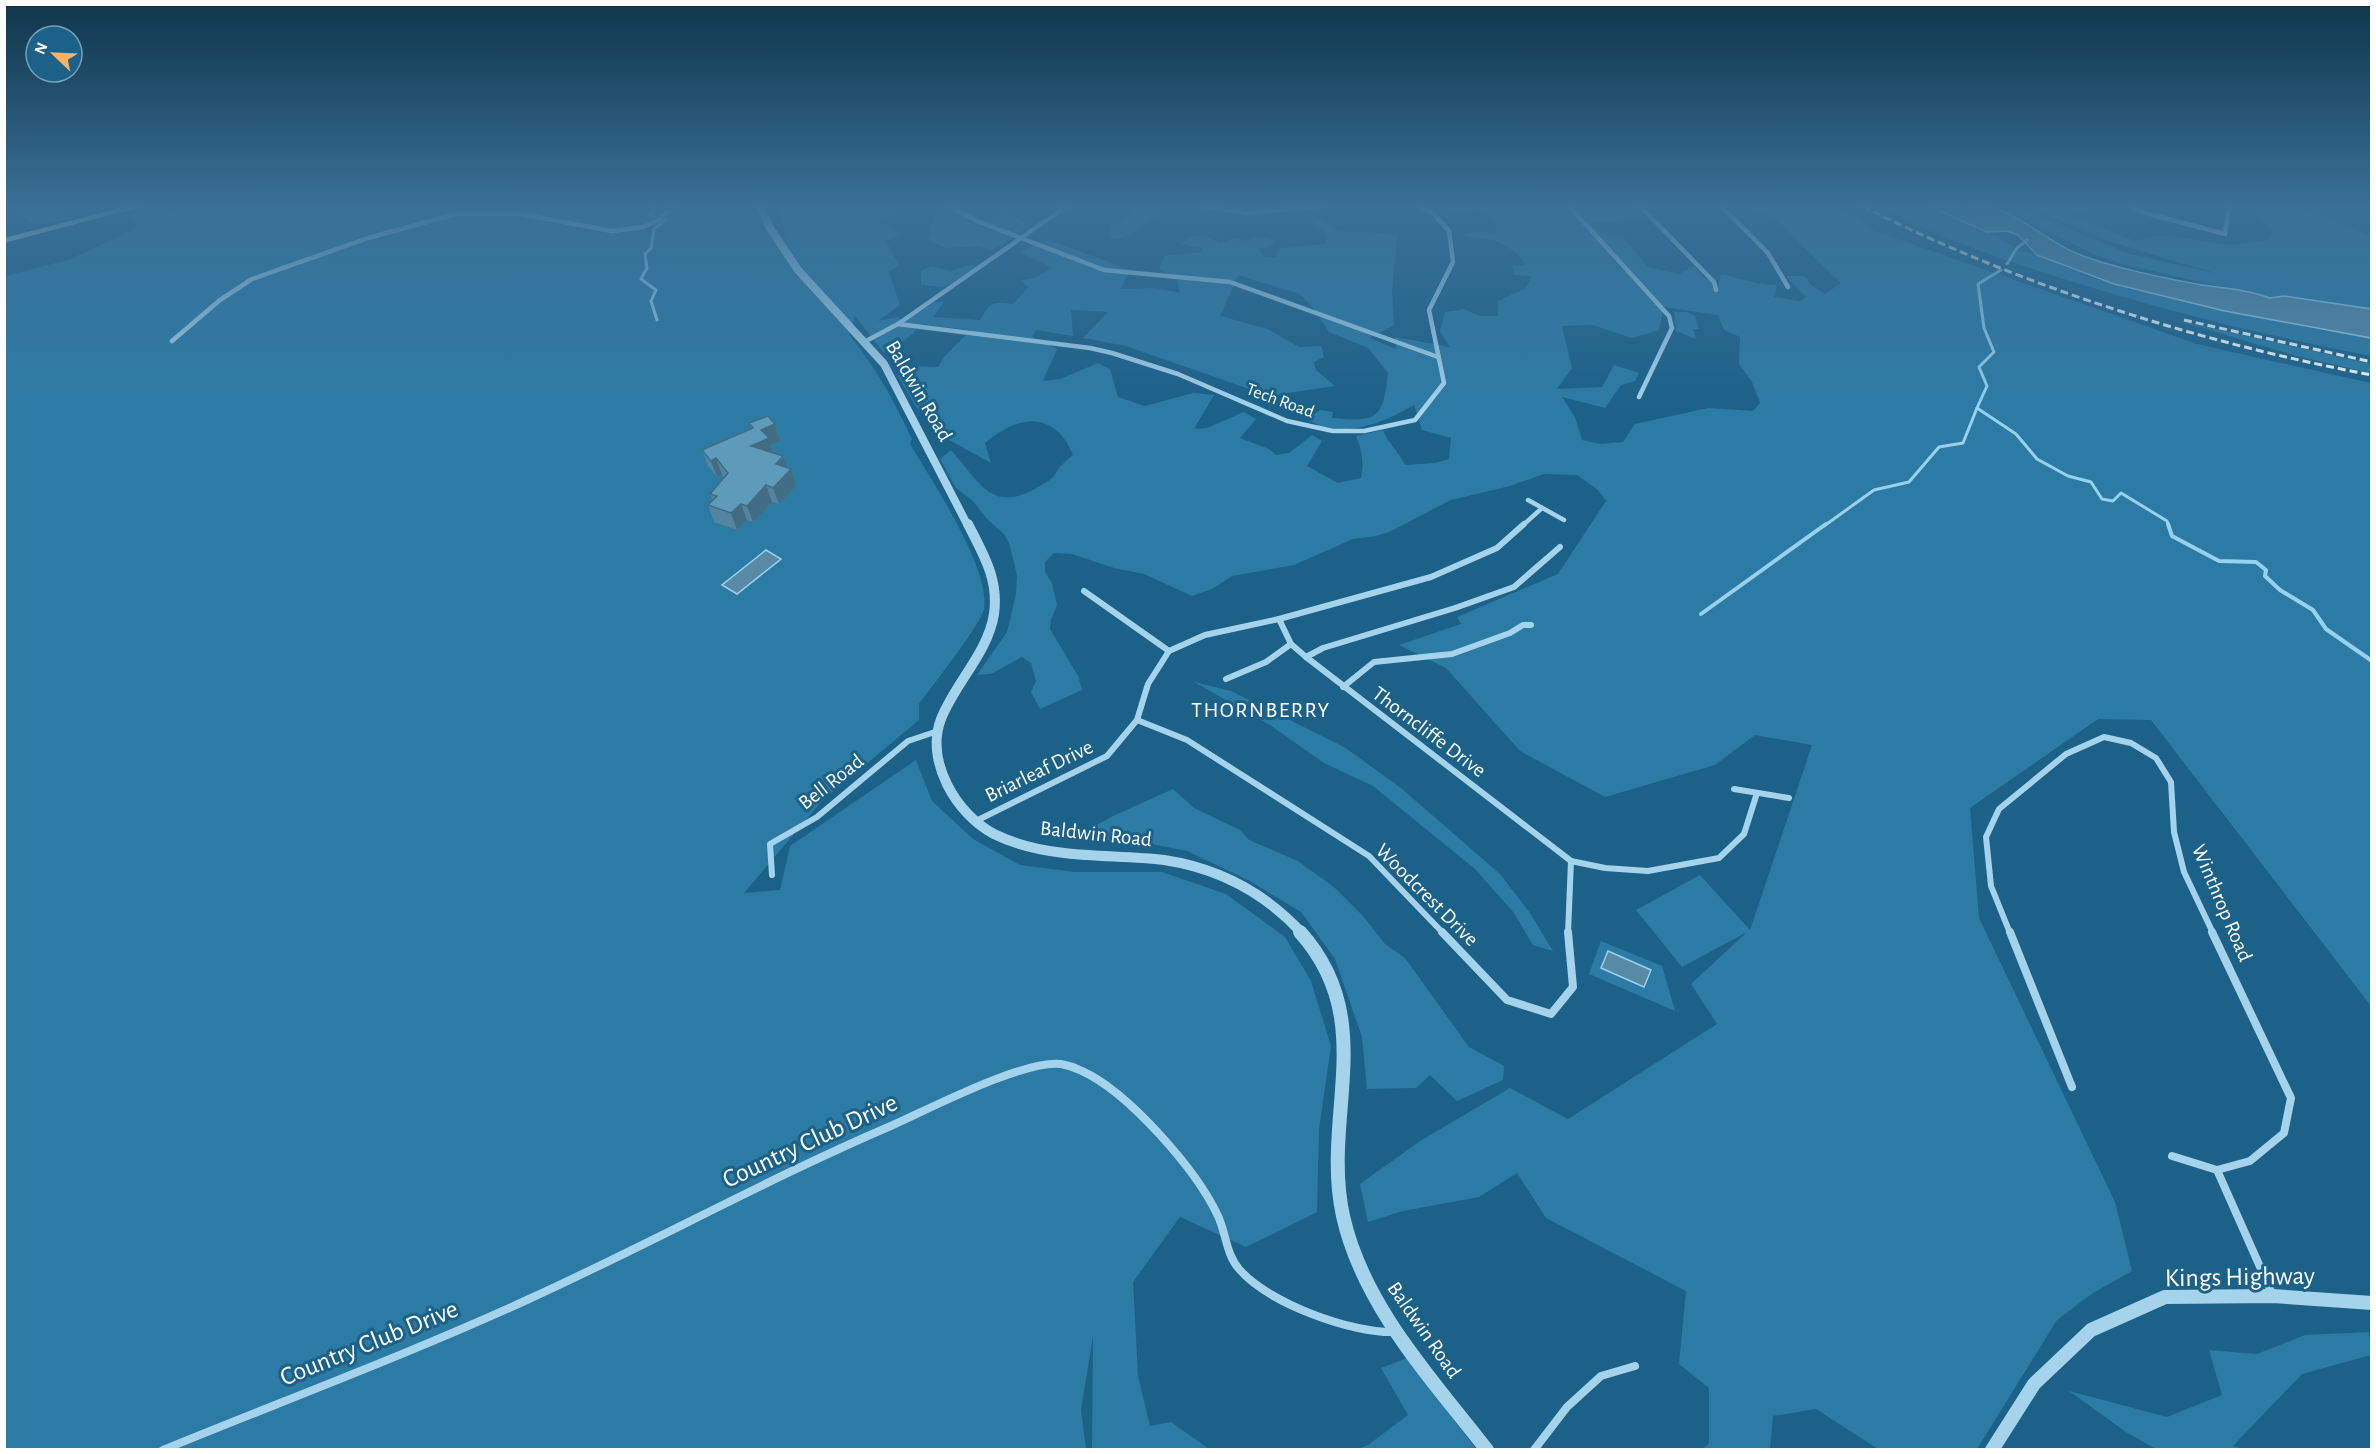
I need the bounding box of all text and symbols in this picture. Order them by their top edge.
north arrow [24,24,84,84]
text: N [32,40,51,57]
street label: Baldwin Road [882,337,956,445]
street label: Tech Road [1244,380,1316,422]
street label: Thorncliffe Drive [1368,683,1490,781]
district label: THORNBERRY [1191,699,1331,721]
street label: Briarleaf Drive [982,736,1096,806]
street label: Bell Road [794,750,868,814]
street label: Baldwin Road [1039,818,1153,850]
street label: Woodcrest Drive [1372,840,1482,950]
street label: Winthrop Road [2188,841,2256,965]
street label: Country Club Drive [719,1089,901,1193]
street label: Kings Highway [2165,1263,2315,1291]
street label: Baldwin Road [1383,1278,1465,1382]
street label: Country Club Drive [276,1295,462,1391]

